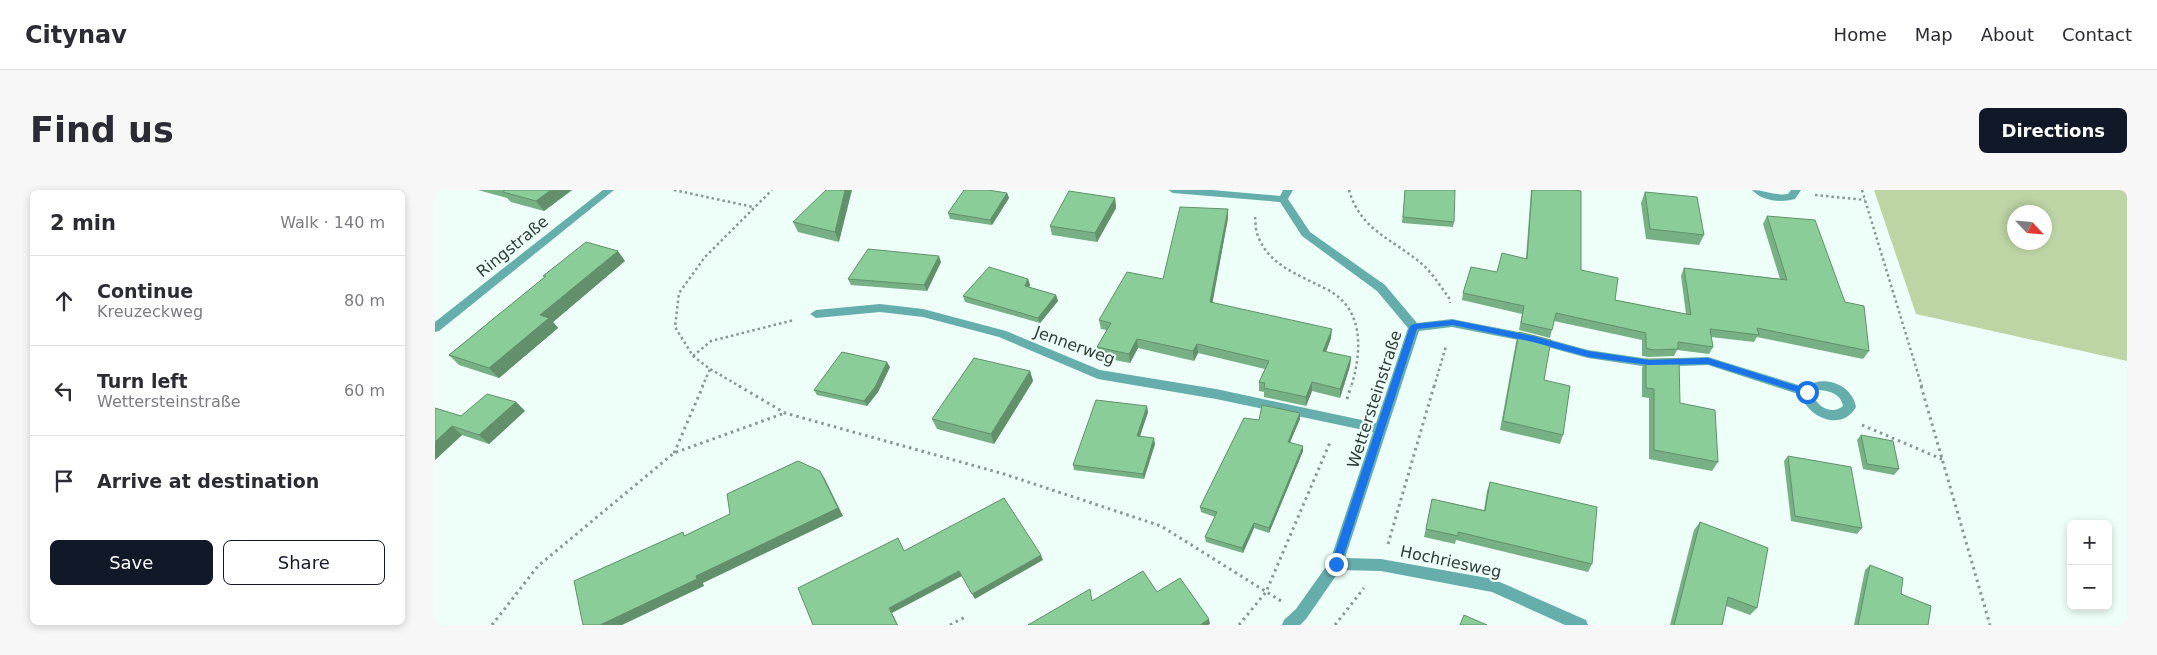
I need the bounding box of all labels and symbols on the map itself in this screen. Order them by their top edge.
north arrow [2007,205,2052,250]
street label: Ringstraße [473,212,552,281]
street label: Jennerweg [1031,322,1118,369]
street label: Wettersteinstraße [1343,328,1406,470]
route start [1796,381,1819,404]
street label: Hochriesweg [1399,541,1503,581]
route end [1325,553,1348,576]

